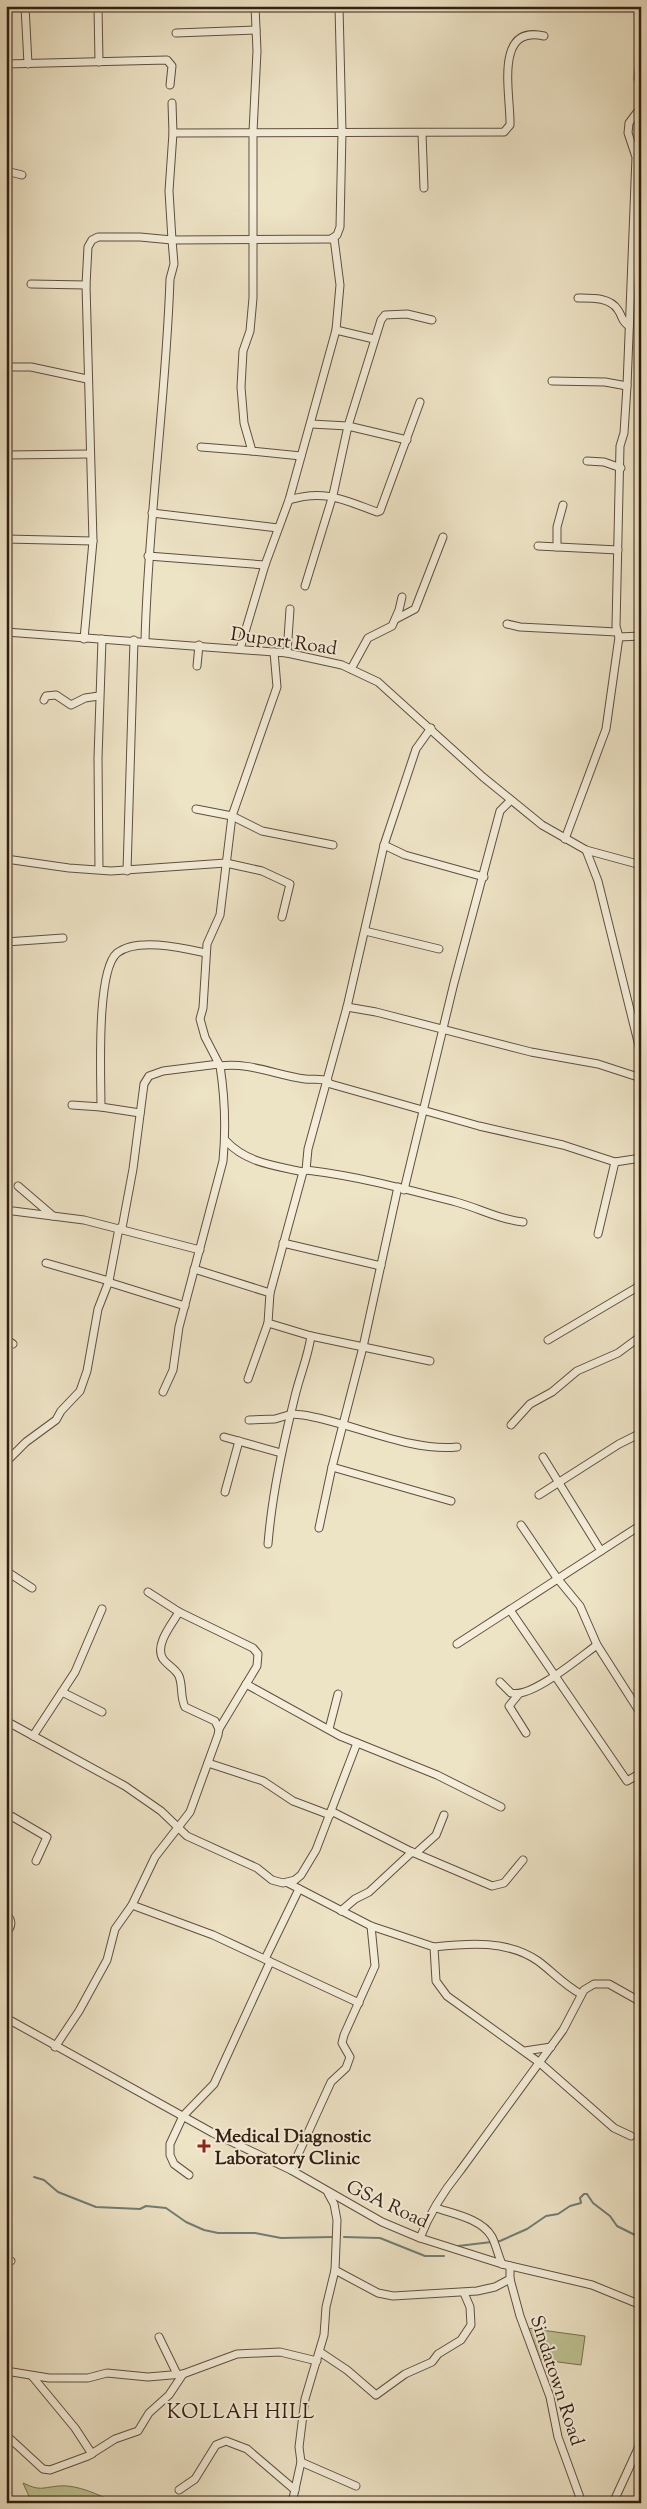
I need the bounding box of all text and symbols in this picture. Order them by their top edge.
street label: Duport Road [229,622,339,663]
place label: Medical Diagnostic Laboratory Clinic [215,2124,372,2173]
marker: Medical Diagnostic Laboratory Clinic [197,2139,211,2153]
street label: GSA Road [341,2174,433,2236]
street label: Sindatown Road [522,2312,589,2450]
district label: KOLLAH HILL [167,2399,315,2428]

